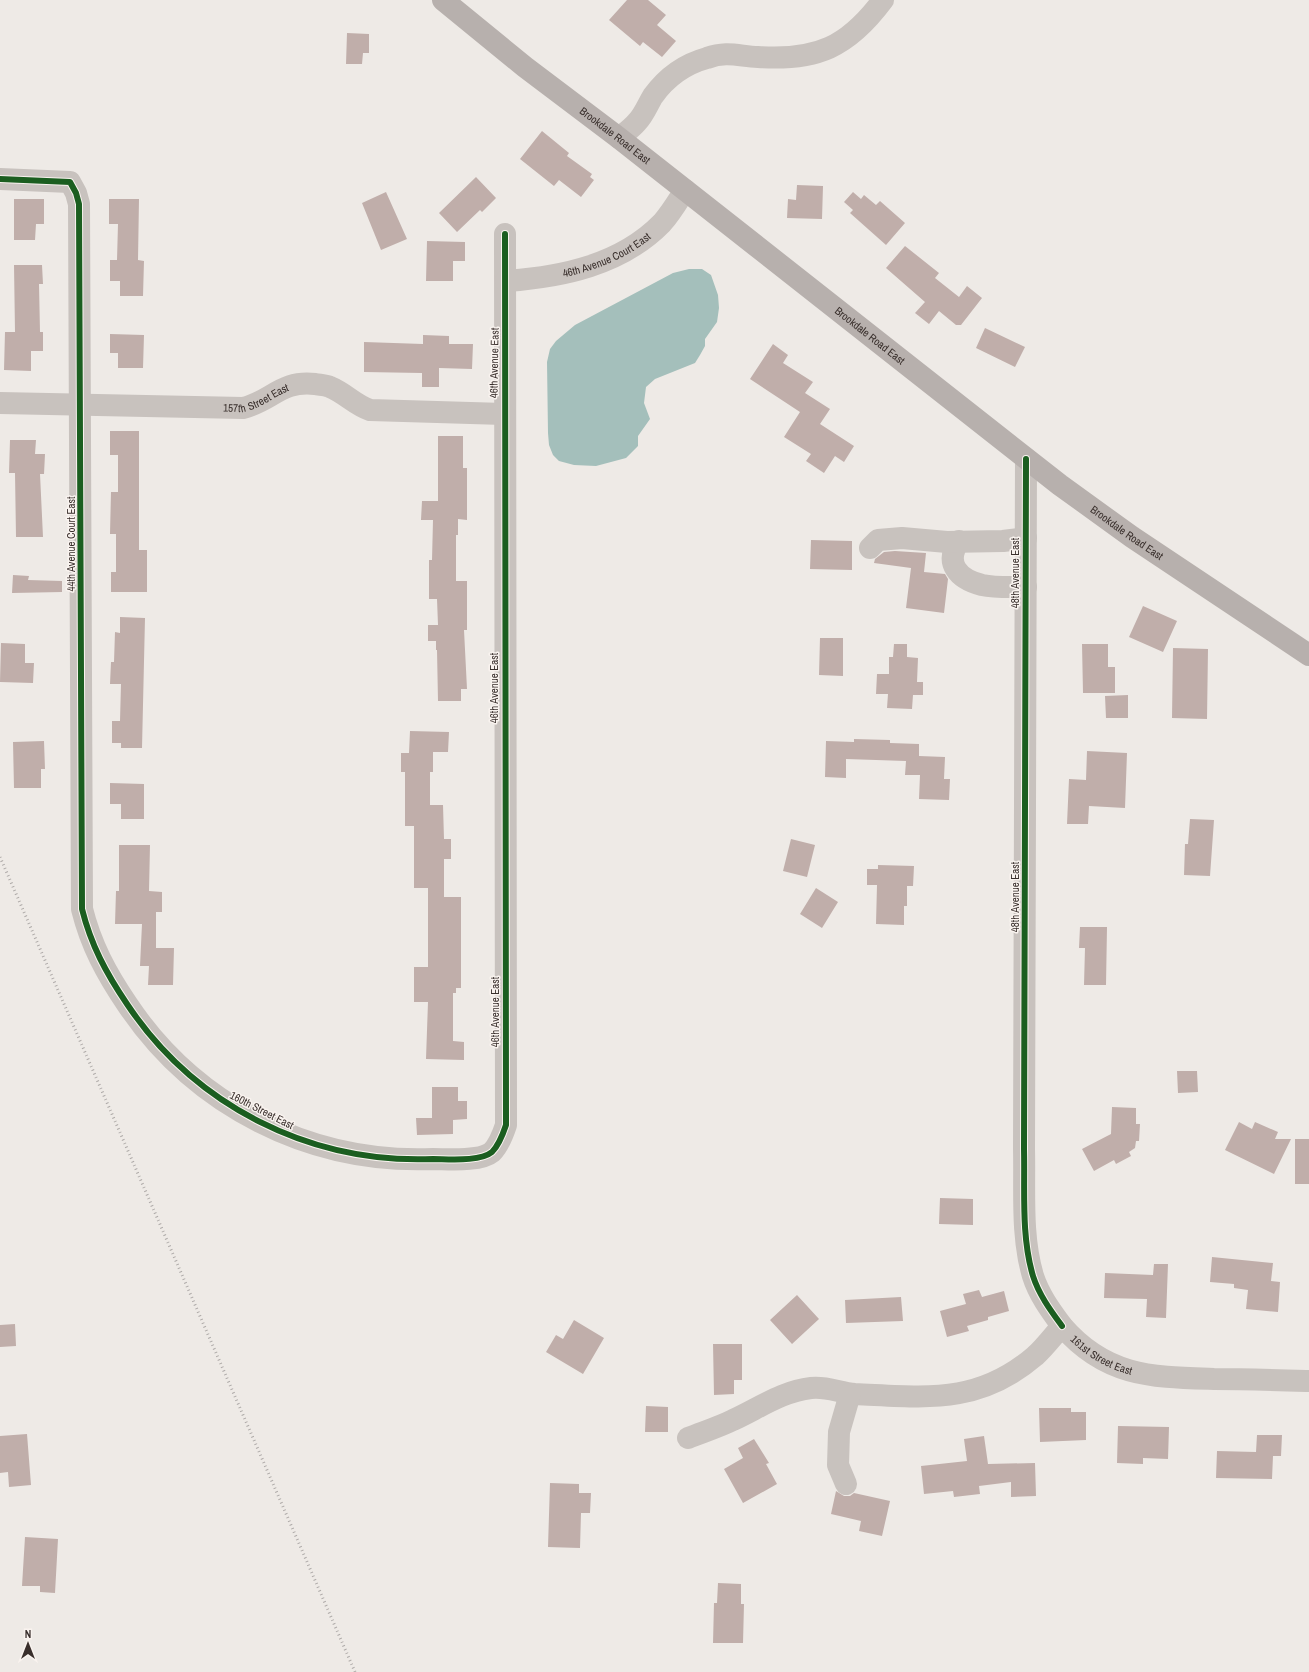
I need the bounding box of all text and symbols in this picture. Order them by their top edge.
street label: Brookdale Road East [577,104,654,167]
street label: 46th Avenue Court East [561,229,654,280]
street label: Brookdale Road East [832,304,908,368]
street label: 46th Avenue East [486,327,502,398]
street label: 157th Street East [223,380,291,415]
street label: 44th Avenue Court East [64,496,78,592]
street label: Brookdale Road East [1088,502,1166,563]
street label: 48th Avenue East [1008,537,1022,608]
street label: 46th Avenue East [487,652,501,723]
street label: 48th Avenue East [1008,861,1022,932]
street label: 46th Avenue East [488,976,502,1047]
street label: 160th Street East [228,1088,297,1132]
street label: 161st Street East [1068,1332,1134,1378]
north arrow [8,1624,48,1664]
text: N [25,1627,31,1641]

